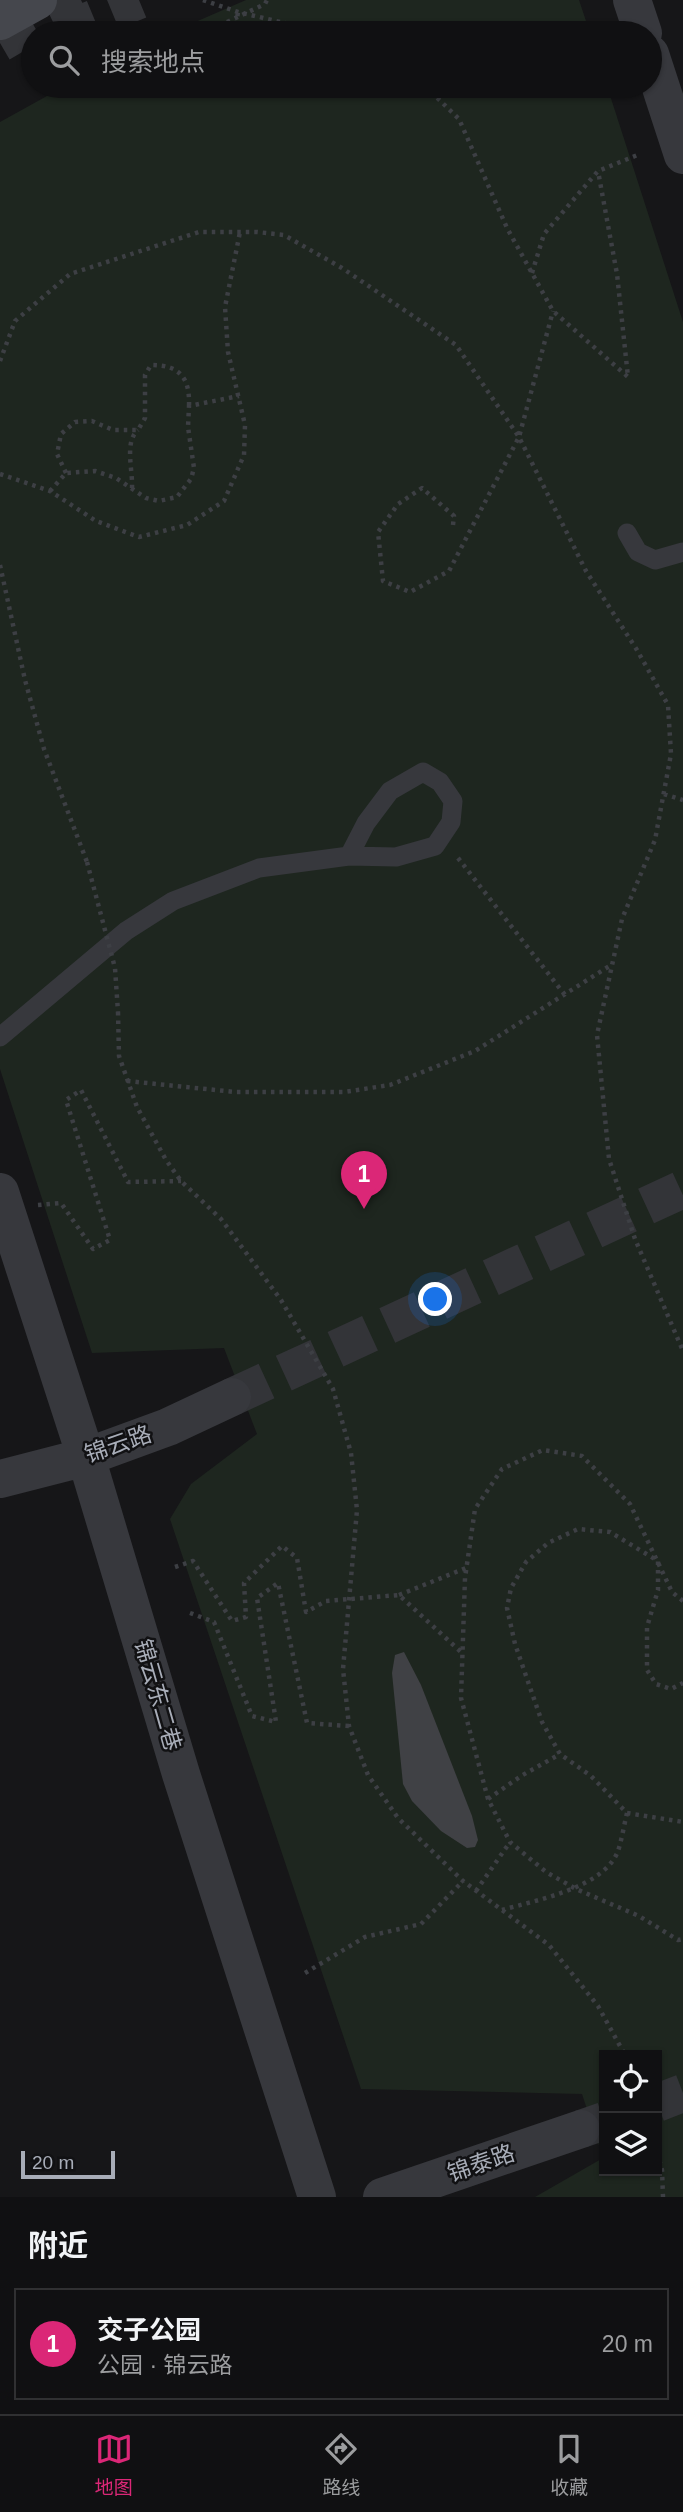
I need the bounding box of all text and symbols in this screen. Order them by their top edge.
search box [21,21,662,98]
icon: search [45,41,83,79]
text: 搜索地点 [101,47,205,77]
pin: 1 [341,1151,387,1209]
your location [418,1282,452,1316]
street label: 锦云路 [81,1420,155,1468]
street label: 锦云东二巷 [130,1636,186,1754]
map controls [599,2050,662,2176]
button: locate [599,2050,662,2113]
button: layers [599,2113,662,2176]
street label: 锦泰路 [444,2139,518,2187]
scale bar [21,2148,116,2180]
text: 20 m [32,2152,74,2173]
text: 附近 [28,2229,88,2262]
text: 交子公园 [97,2315,201,2345]
text: 1 [47,2331,59,2357]
text: 20 m [602,2331,653,2357]
text: 公园 · 锦云路 [97,2352,232,2378]
tab: 地图 [95,2430,133,2499]
tab: 路线 [322,2430,360,2499]
tab: 收藏 [550,2430,588,2499]

